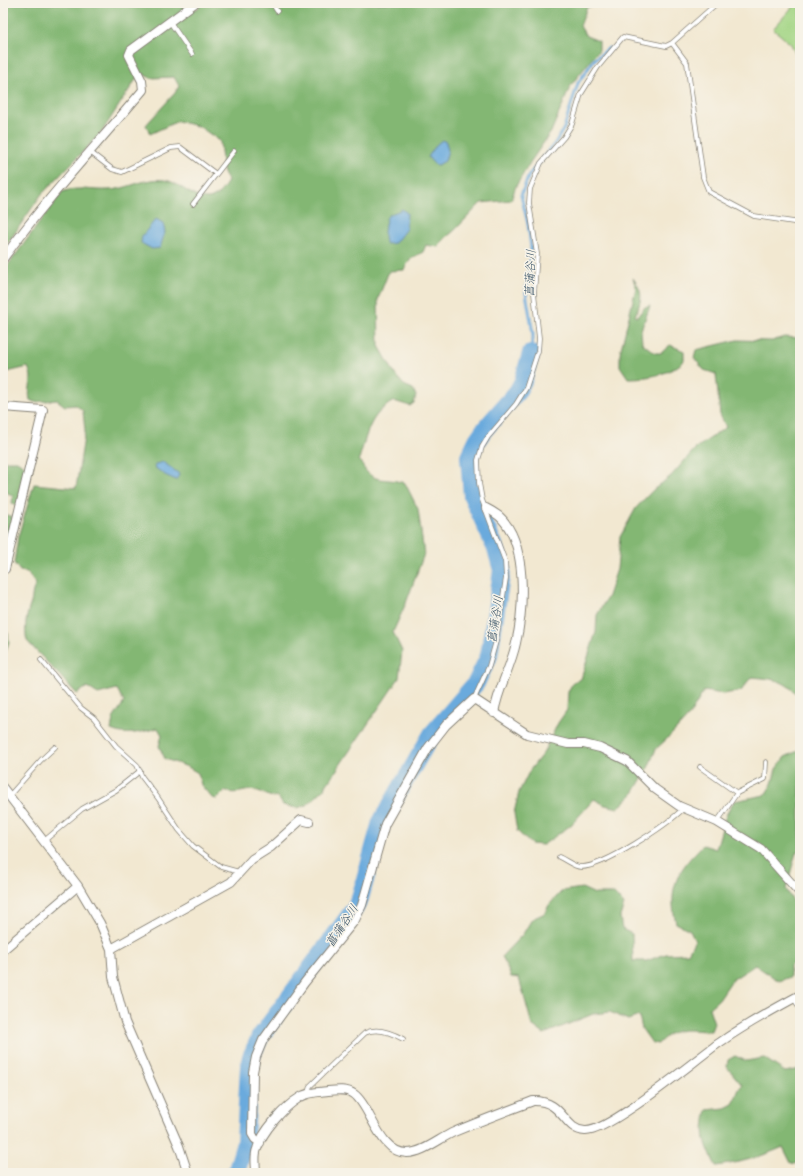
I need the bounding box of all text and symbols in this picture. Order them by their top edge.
water label: 菖蒲谷川 [519,249,539,297]
water label: 菖蒲谷川 [481,594,507,644]
water label: 菖蒲谷川 [320,900,362,950]

